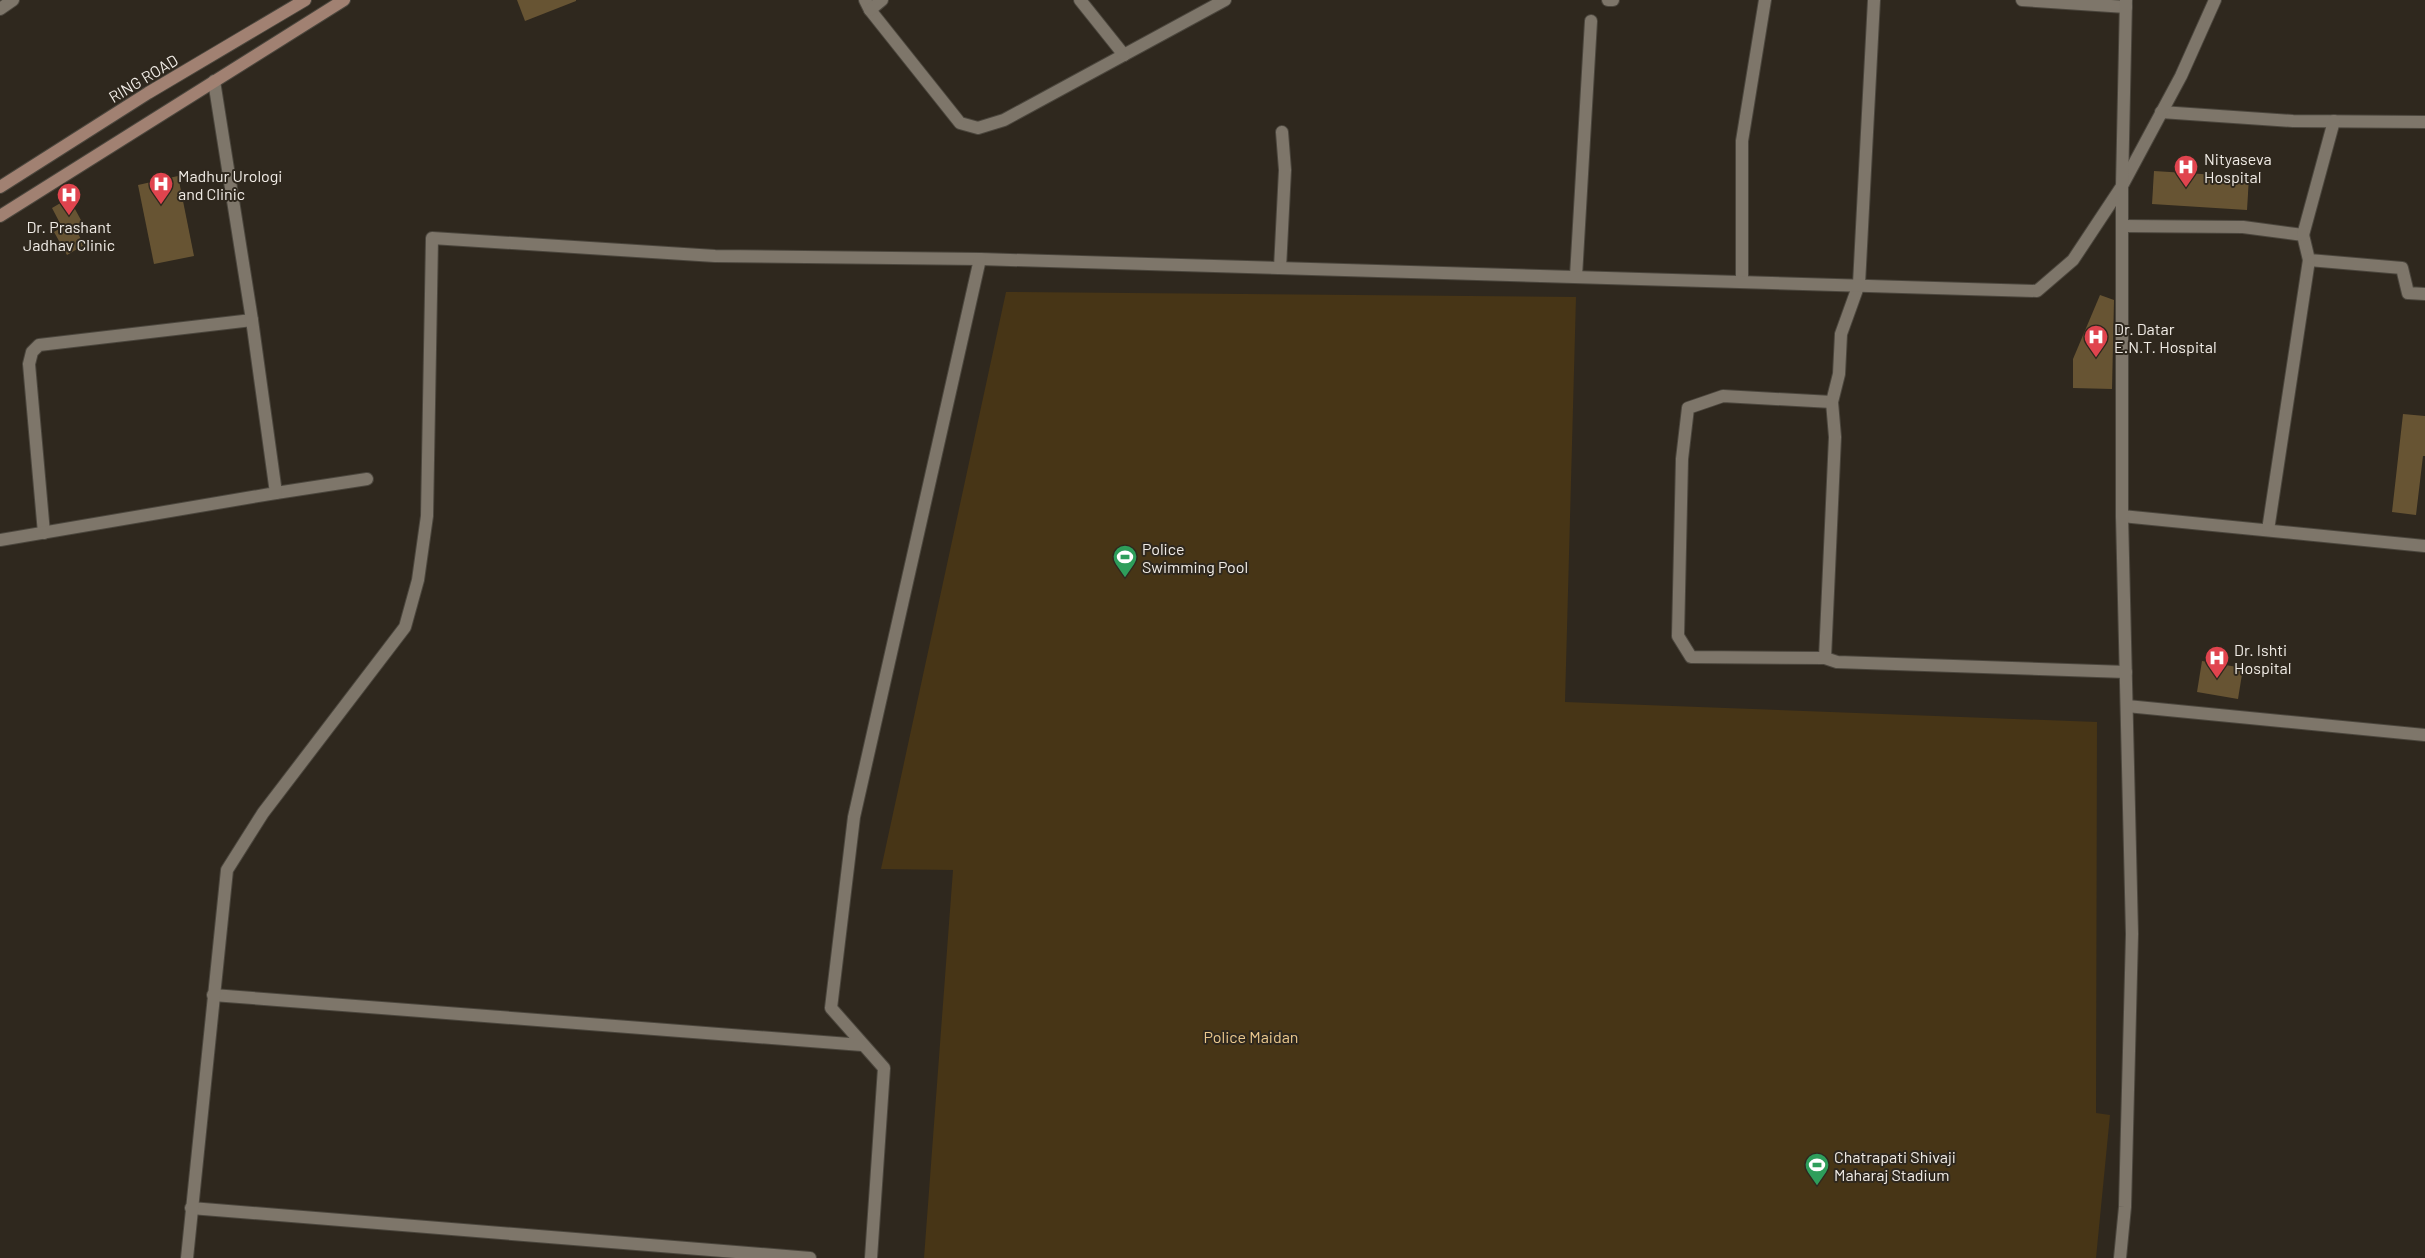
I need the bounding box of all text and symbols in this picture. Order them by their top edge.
street label: RING ROAD [105,50,181,106]
place label: Nityaseva Hospital [2204,149,2272,186]
hospital icon: Nityaseva Hospital [2173,154,2199,188]
place label: Madhur Urologi and Clinic [178,166,282,203]
hospital icon: Madhur Urologi and Clinic [148,171,174,205]
hospital icon: Dr. Prashant Jadhav Clinic [56,182,82,216]
place label: Dr. Prashant Jadhav Clinic [23,217,115,254]
place label: Dr. Datar E.N.T. Hospital [2114,319,2217,356]
hospital icon: Dr. Datar E.N.T. Hospital [2083,324,2109,358]
place label: Police Swimming Pool [1142,539,1248,576]
sports icon: Police Swimming Pool [1112,544,1138,578]
place label: Dr. Ishti Hospital [2234,640,2291,677]
hospital icon: Dr. Ishti Hospital [2204,645,2230,679]
park label: Police Maidan [1204,1027,1298,1046]
place label: Chatrapati Shivaji Maharaj Stadium [1834,1147,1956,1184]
sports icon: Chatrapati Shivaji Maharaj Stadium [1804,1152,1830,1186]

